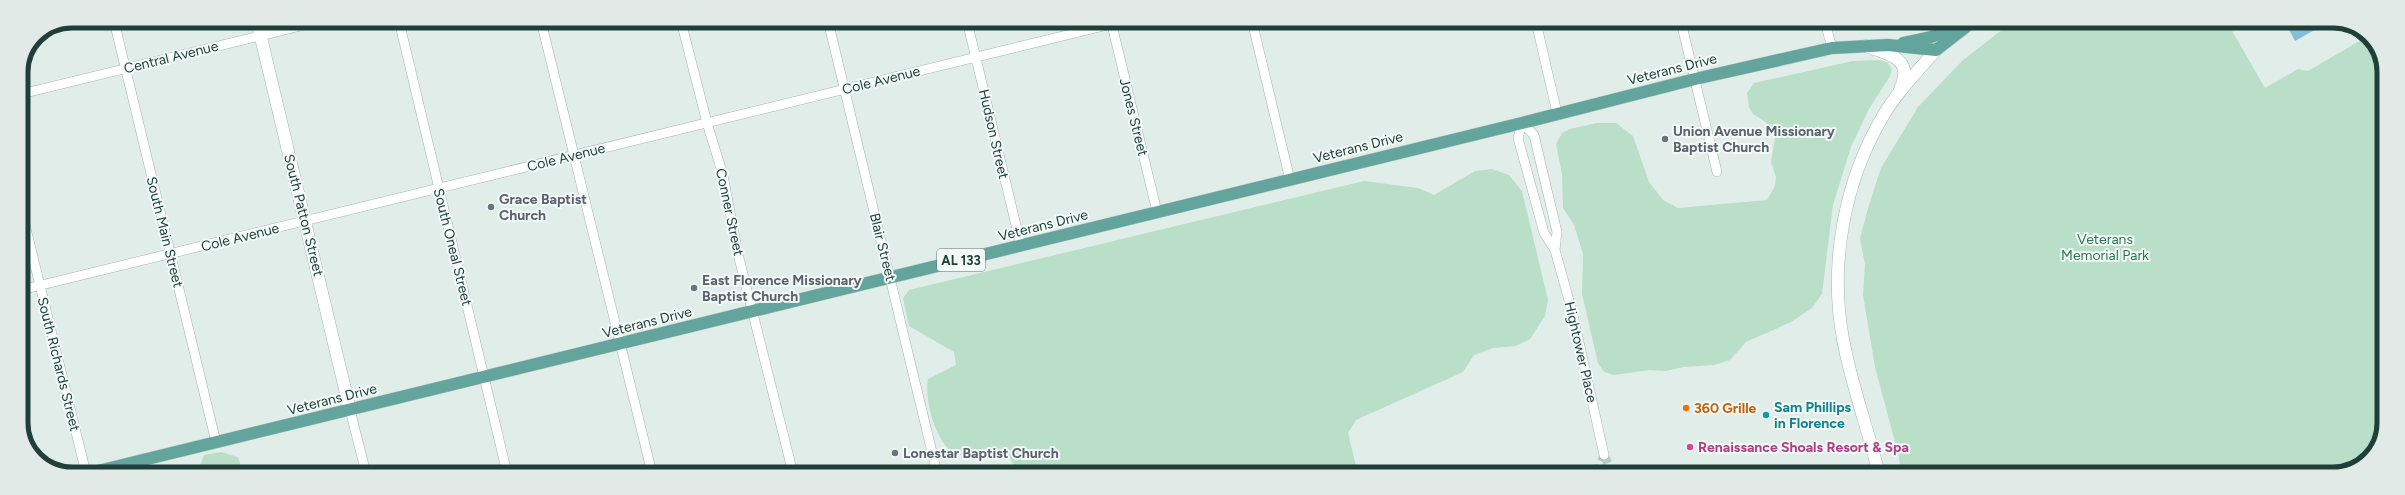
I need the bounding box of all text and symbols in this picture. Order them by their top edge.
street label: Central Avenue [122,37,220,77]
street label: Veterans Drive [1626,50,1719,89]
street label: Cole Avenue [840,63,922,98]
street label: Jones Street [1116,76,1151,158]
street label: Hudson Street [975,88,1012,181]
place label: Union Avenue Missionary Baptist Church [1673,123,1836,156]
street label: Veterans Drive [1312,128,1405,167]
marker: Union Avenue Missionary Baptist Church [1660,134,1670,144]
street label: Cole Avenue [525,140,607,175]
street label: South Patton Street [280,152,327,278]
street label: Conner Street [712,167,747,257]
street label: South Main Street [143,175,187,289]
street label: South Oneal Street [430,187,475,308]
place label: Grace Baptist Church [499,191,587,224]
marker: Grace Baptist Church [486,202,496,212]
street label: Veterans Drive [997,206,1090,245]
street label: Blair Street [866,211,899,283]
street label: Cole Avenue [199,220,281,255]
park label: Veterans Memorial Park [2061,231,2149,264]
road number: AL 133 [937,249,985,271]
place label: East Florence Missionary Baptist Church [702,272,862,305]
marker: East Florence Missionary Baptist Church [689,283,699,293]
street label: South Richards Street [34,295,83,433]
street label: Hightower Place [1561,300,1600,405]
street label: Veterans Drive [601,303,694,342]
street label: Veterans Drive [286,380,379,419]
place label: Sam Phillips in Florence [1774,399,1852,432]
place label: 360 Grille [1694,400,1757,417]
marker: 360 Grille [1681,403,1691,413]
marker: Sam Phillips in Florence [1761,410,1771,420]
place label: Renaissance Shoals Resort & Spa [1698,439,1909,456]
marker: Renaissance Shoals Resort & Spa [1685,442,1695,452]
place label: Lonestar Baptist Church [903,445,1059,462]
marker: Lonestar Baptist Church [890,448,900,458]

